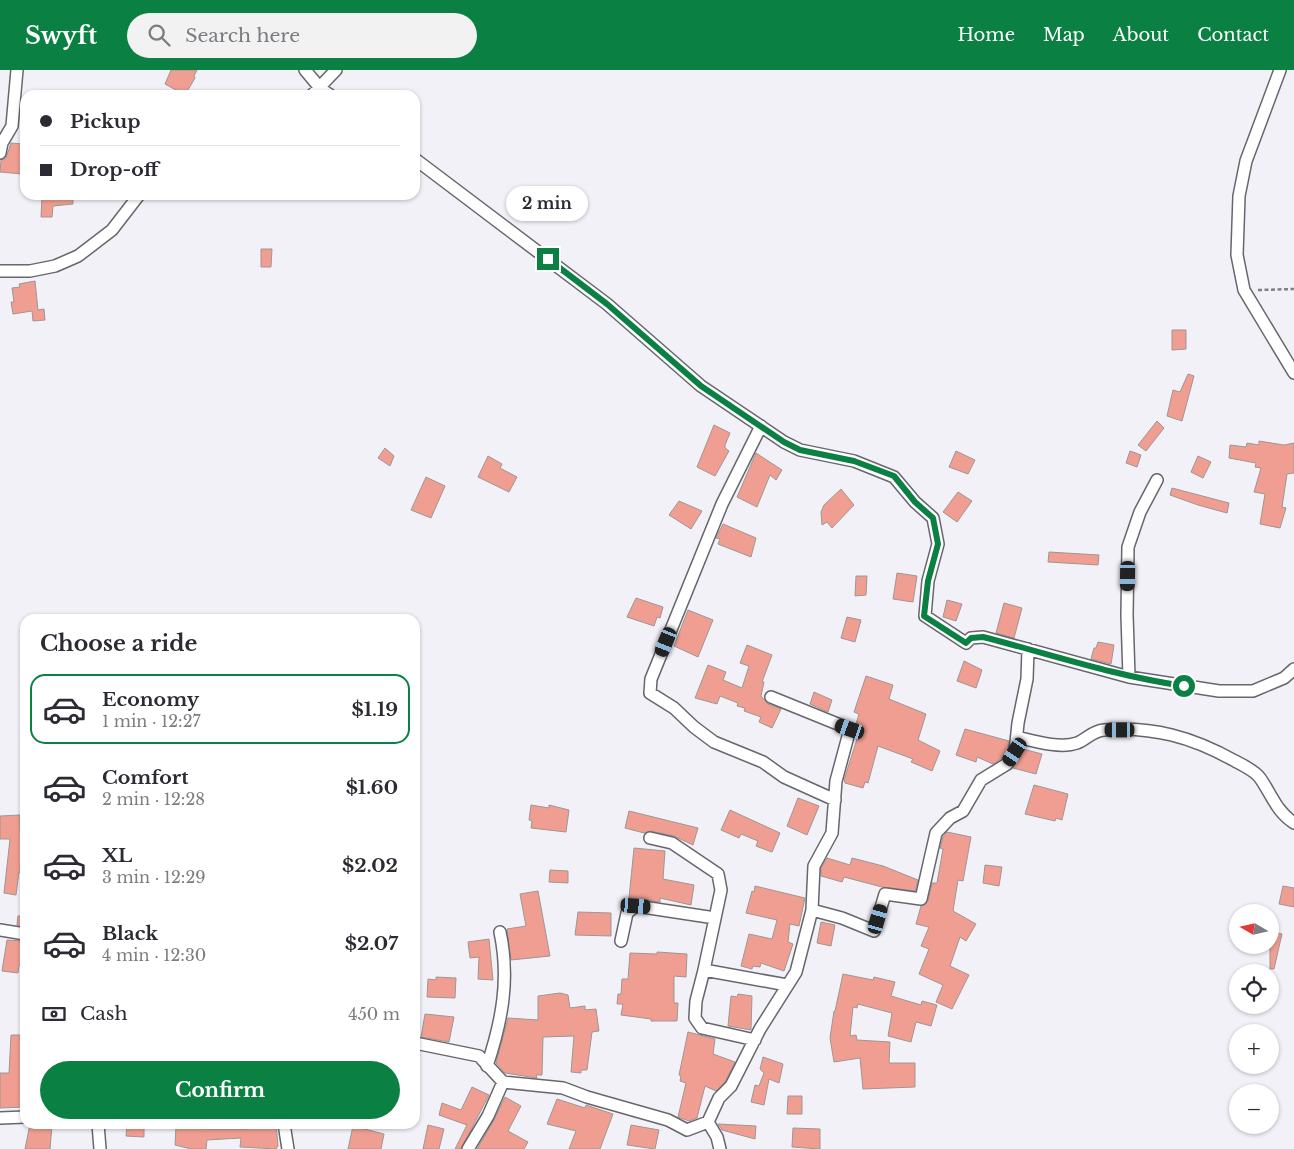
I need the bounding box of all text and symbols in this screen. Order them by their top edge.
search box [127,13,477,58]
text: Swyft [25,21,97,50]
icon: search [145,21,173,49]
text: Search here [185,24,300,47]
text: Home [957,24,1015,46]
text: Map [1043,24,1085,46]
text: About [1113,24,1169,46]
text: Contact [1197,24,1269,46]
text: Pickup [70,110,141,133]
text: Drop-off [70,158,159,181]
callout: 2 min [507,186,589,222]
text: 2 min [522,193,572,213]
route end [537,248,559,270]
car [1120,561,1135,591]
car [653,625,678,659]
text: Choose a ride [40,630,197,657]
route start [1173,675,1195,697]
icon: car [42,687,87,732]
text: Economy [102,688,199,711]
text: $1.19 [351,698,398,721]
text: 1 min · 12:27 [102,711,201,731]
car [833,717,866,741]
car [1105,723,1135,738]
car [1000,735,1029,769]
icon: car [42,765,87,810]
text: Comfort [102,766,189,789]
text: $1.60 [346,776,398,799]
text: 2 min · 12:28 [102,789,205,809]
icon: car [42,843,87,888]
text: XL [102,844,132,867]
text: $2.02 [342,854,398,877]
text: 3 min · 12:29 [102,867,206,887]
car [620,897,651,915]
car [866,903,889,935]
north arrow [1229,904,1279,954]
map controls [1229,904,1279,1134]
icon: car [42,921,87,966]
text: Black [102,922,158,945]
text: $2.07 [345,932,398,955]
text: 4 min · 12:30 [102,945,206,965]
button: locate [1229,964,1279,1014]
icon: cash [40,1000,68,1028]
text: Cash [80,1002,127,1025]
text: 450 m [348,1004,400,1024]
button: + [1229,1024,1279,1074]
button: Confirm [40,1061,400,1119]
button: − [1229,1084,1279,1134]

